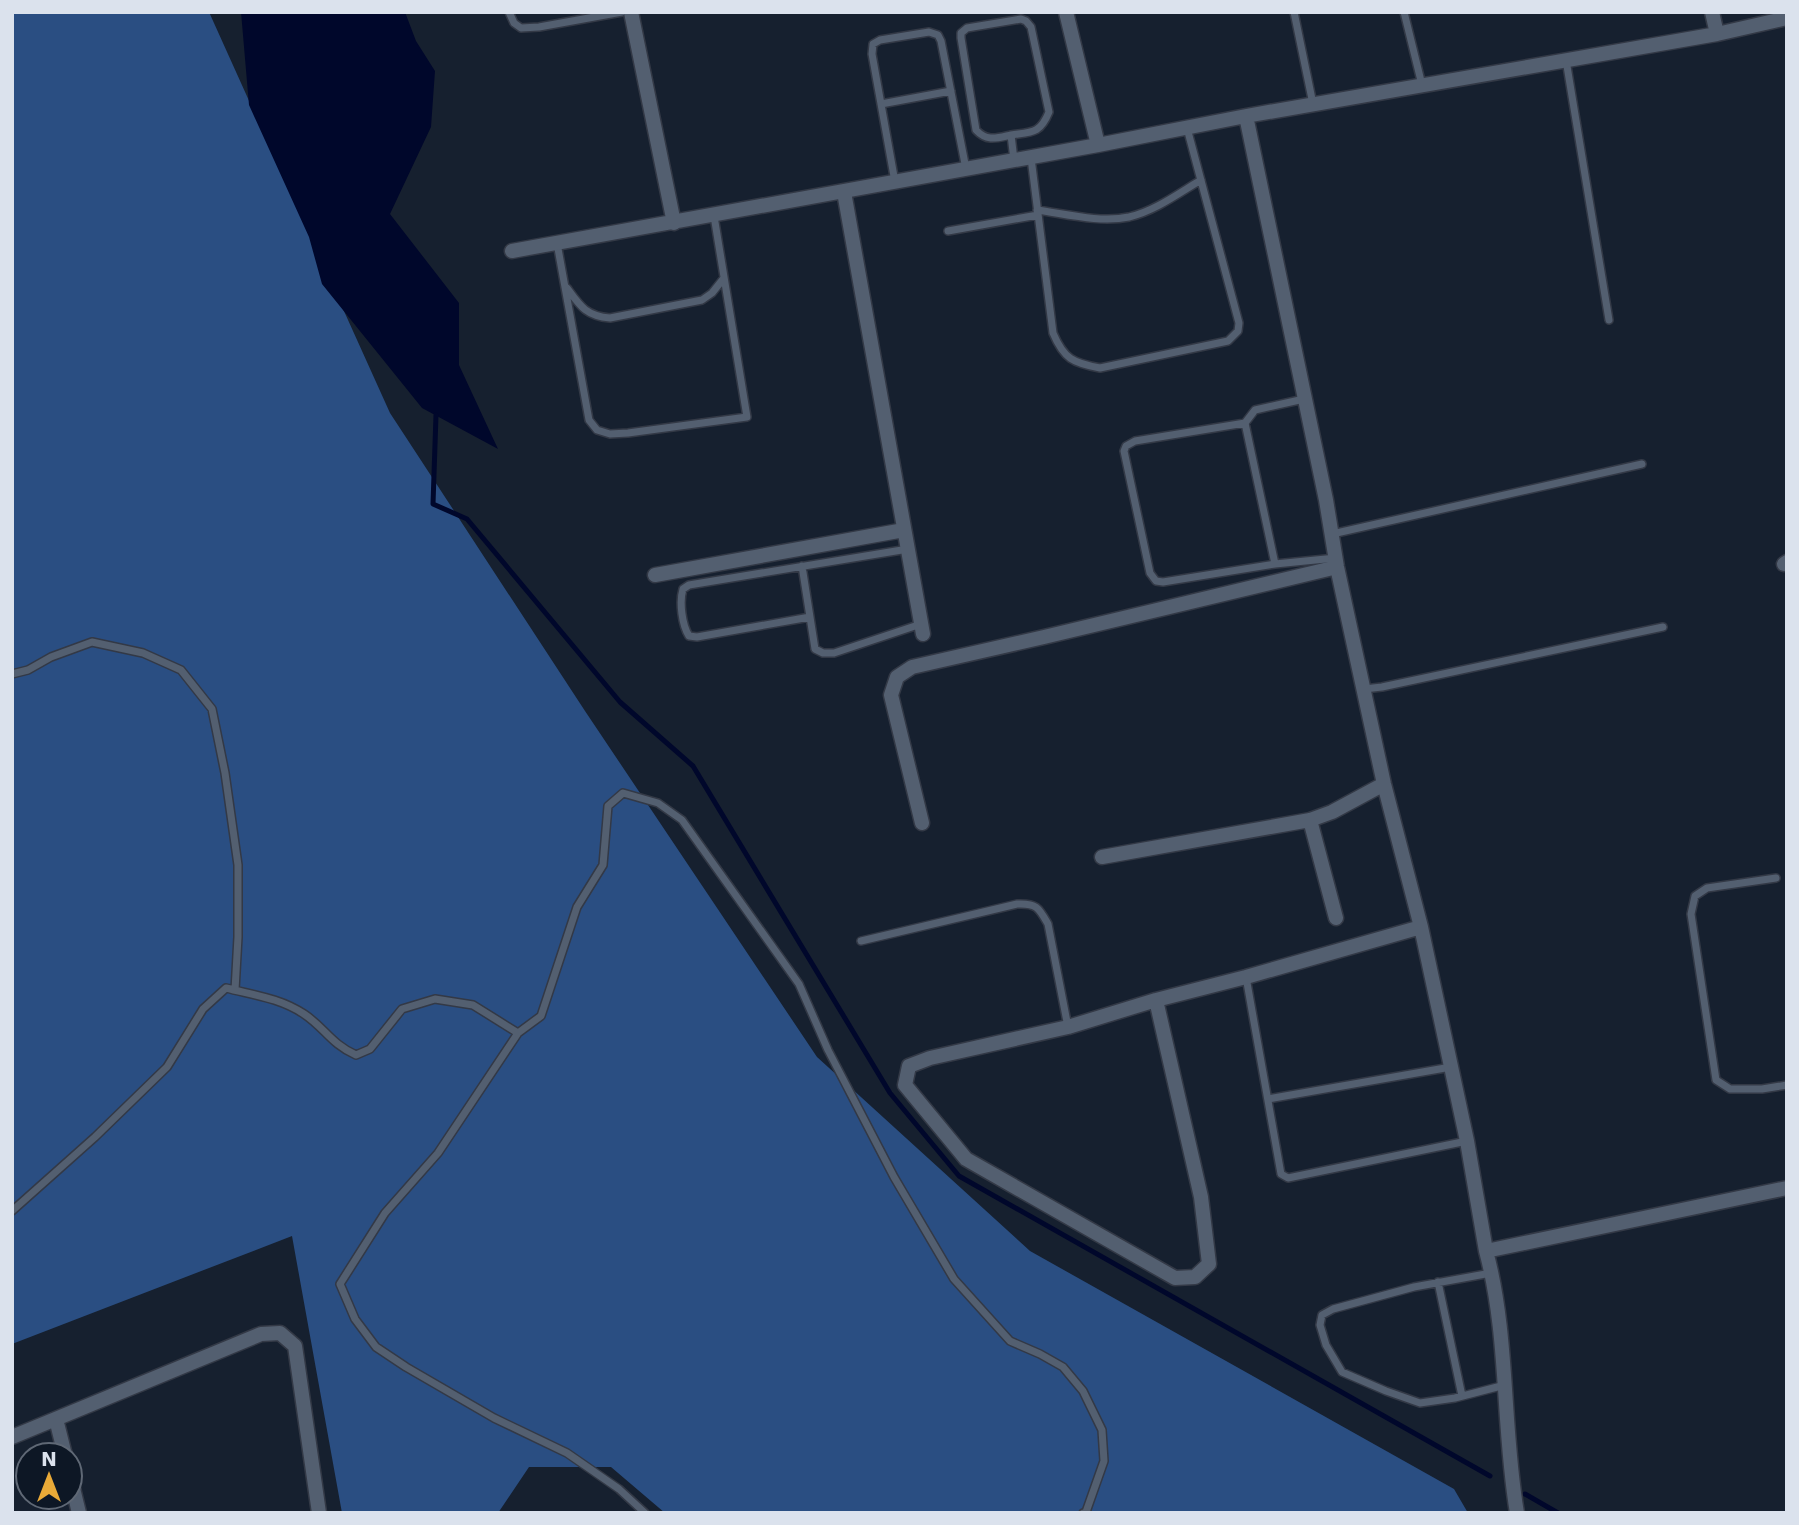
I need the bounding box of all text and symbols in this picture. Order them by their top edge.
north arrow [14,1441,84,1511]
text: N [41,1448,57,1470]

